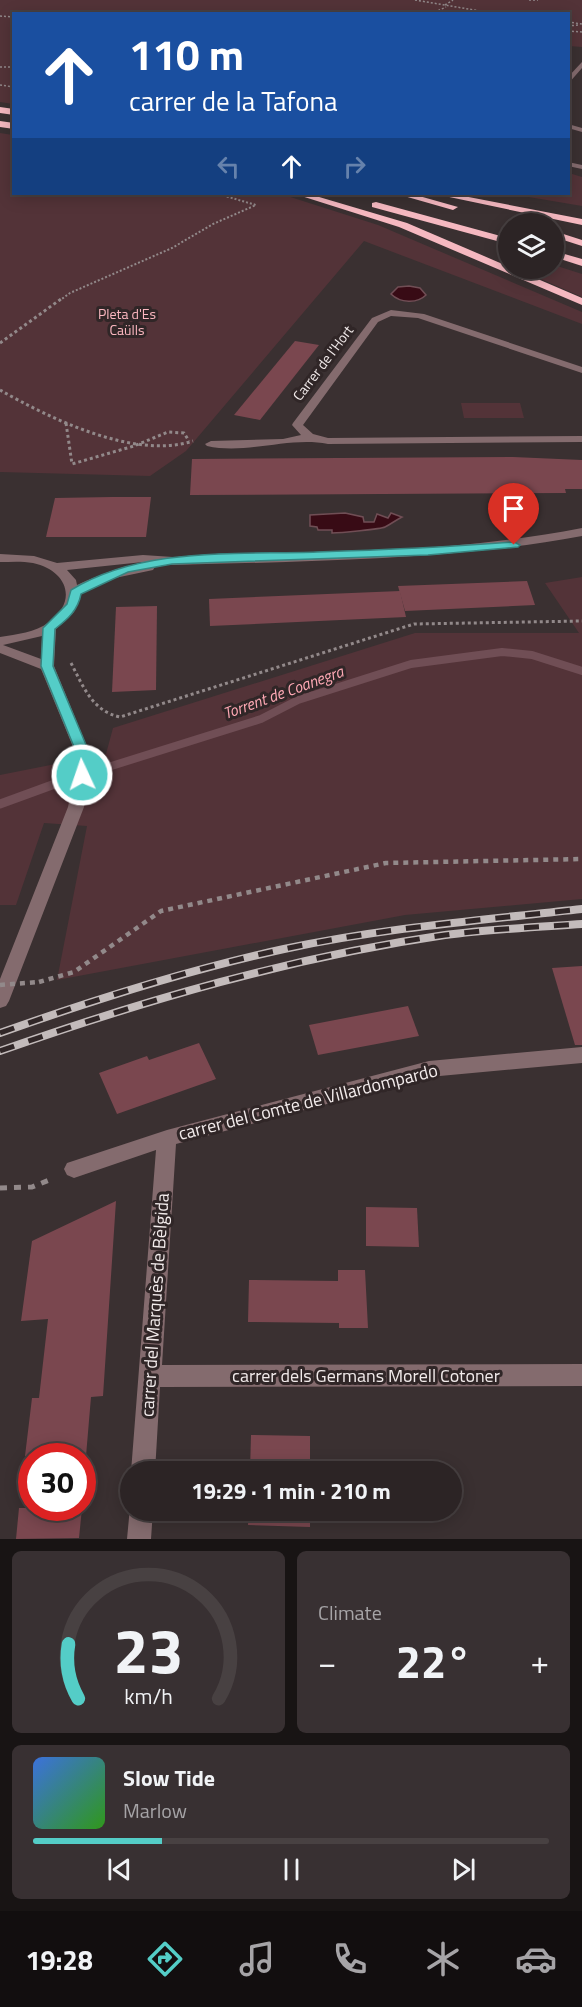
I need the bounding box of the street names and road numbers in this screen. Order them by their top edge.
street label: Carrer de l'Hort [287,321,358,405]
street label: carrer del Comte de Villardompardo [175,1056,440,1147]
street label: carrer del Marquès de Bèlgida [133,1192,176,1418]
street label: carrer dels Germans Morell Cotoner [232,1362,500,1389]

